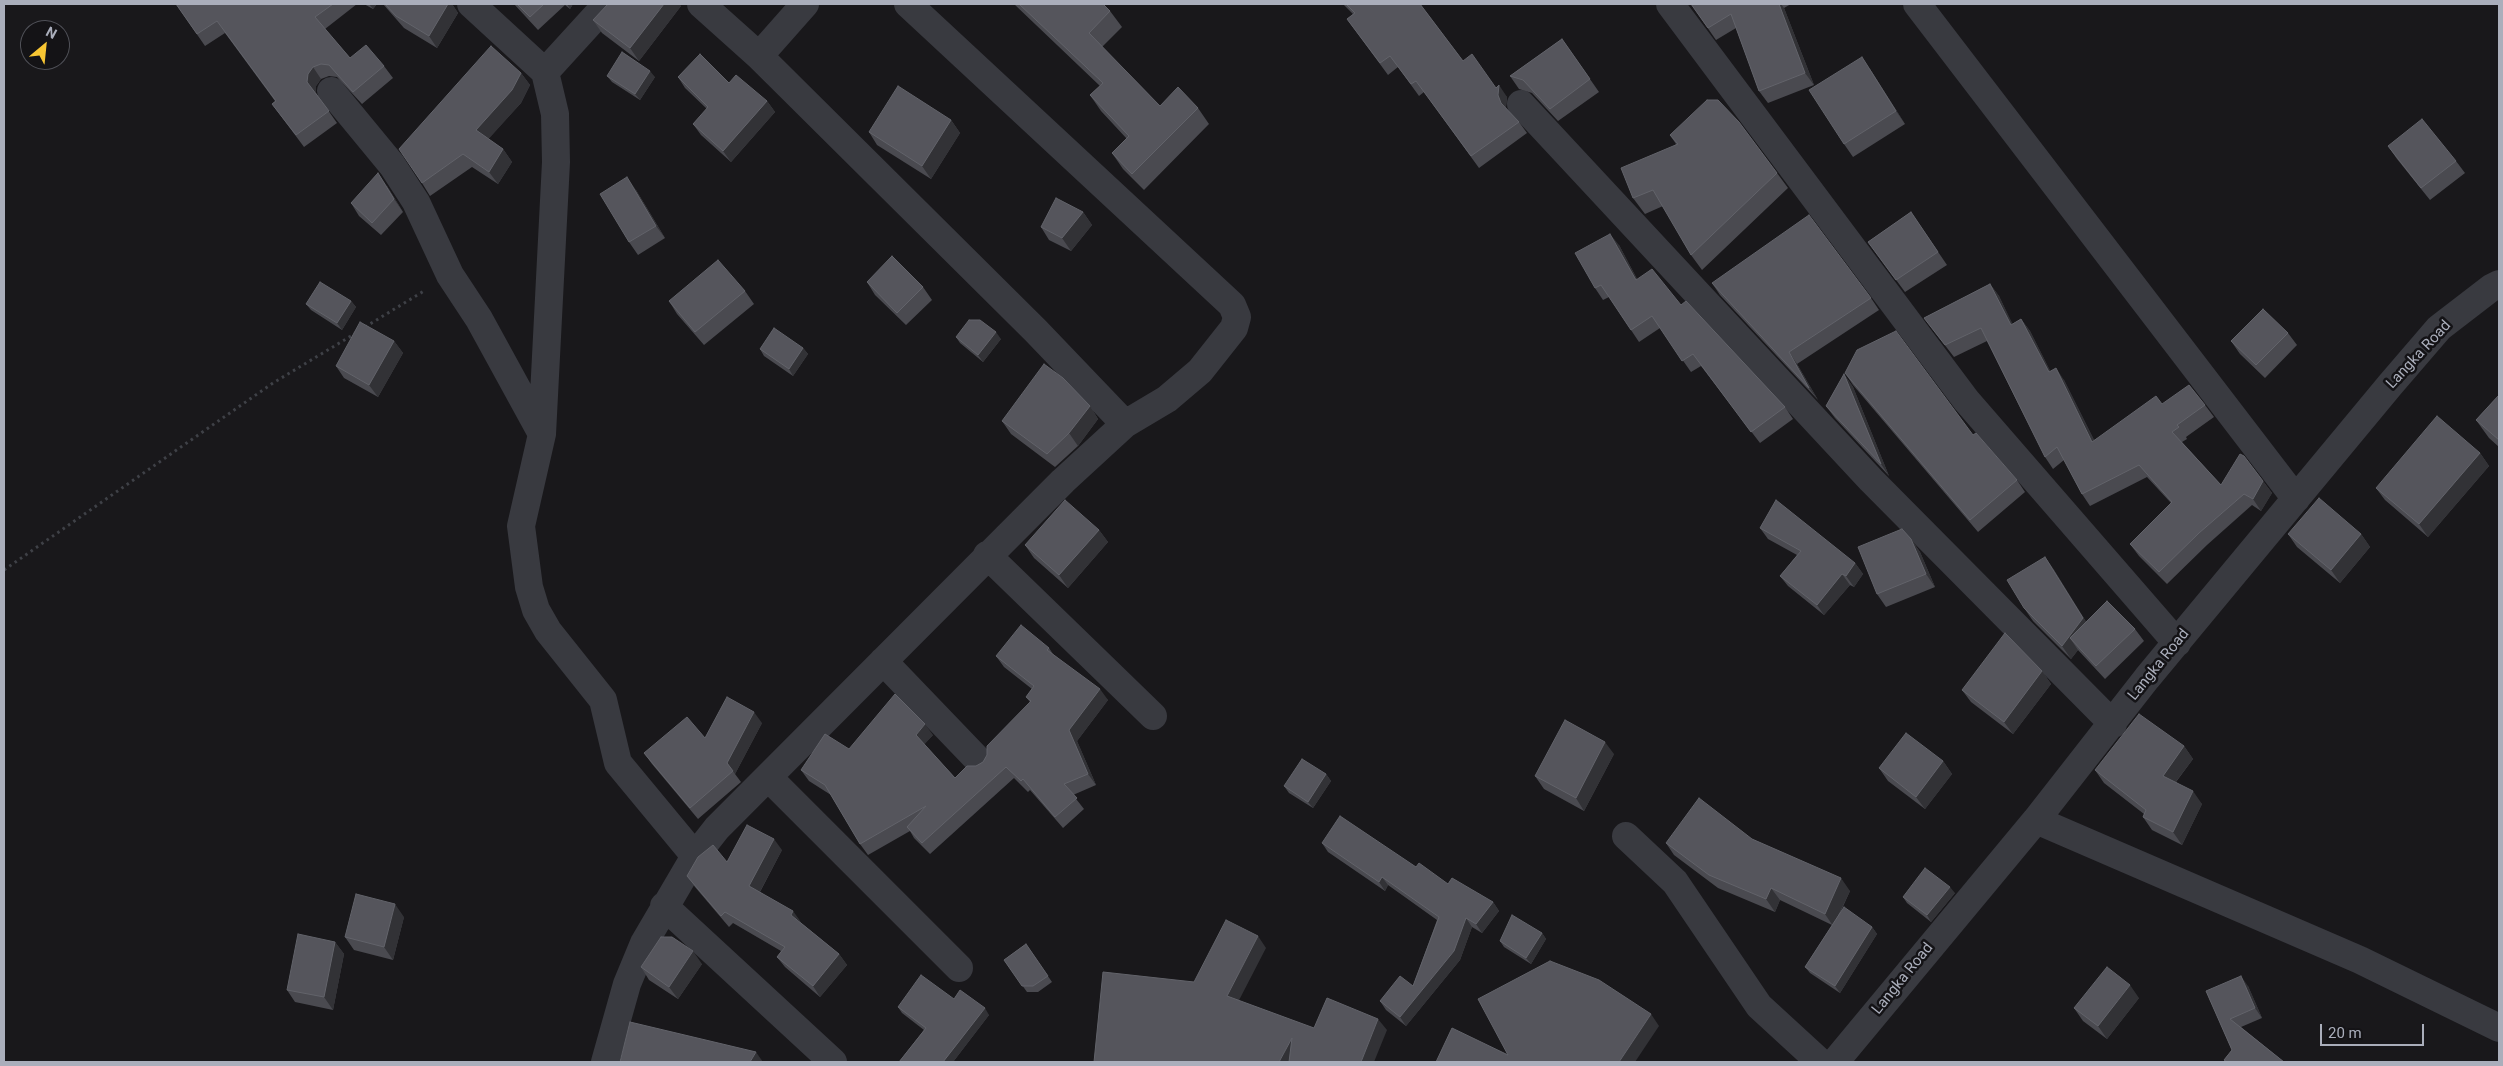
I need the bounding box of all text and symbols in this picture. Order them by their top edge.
north arrow [20,20,70,70]
text: N [43,23,60,42]
street label: Langka Road [2383,317,2455,393]
street label: Langka Road [2125,626,2193,704]
street label: Langka Road [1869,940,1937,1018]
scale bar [2323,1014,2427,1046]
text: 20 m [2328,1024,2362,1042]

